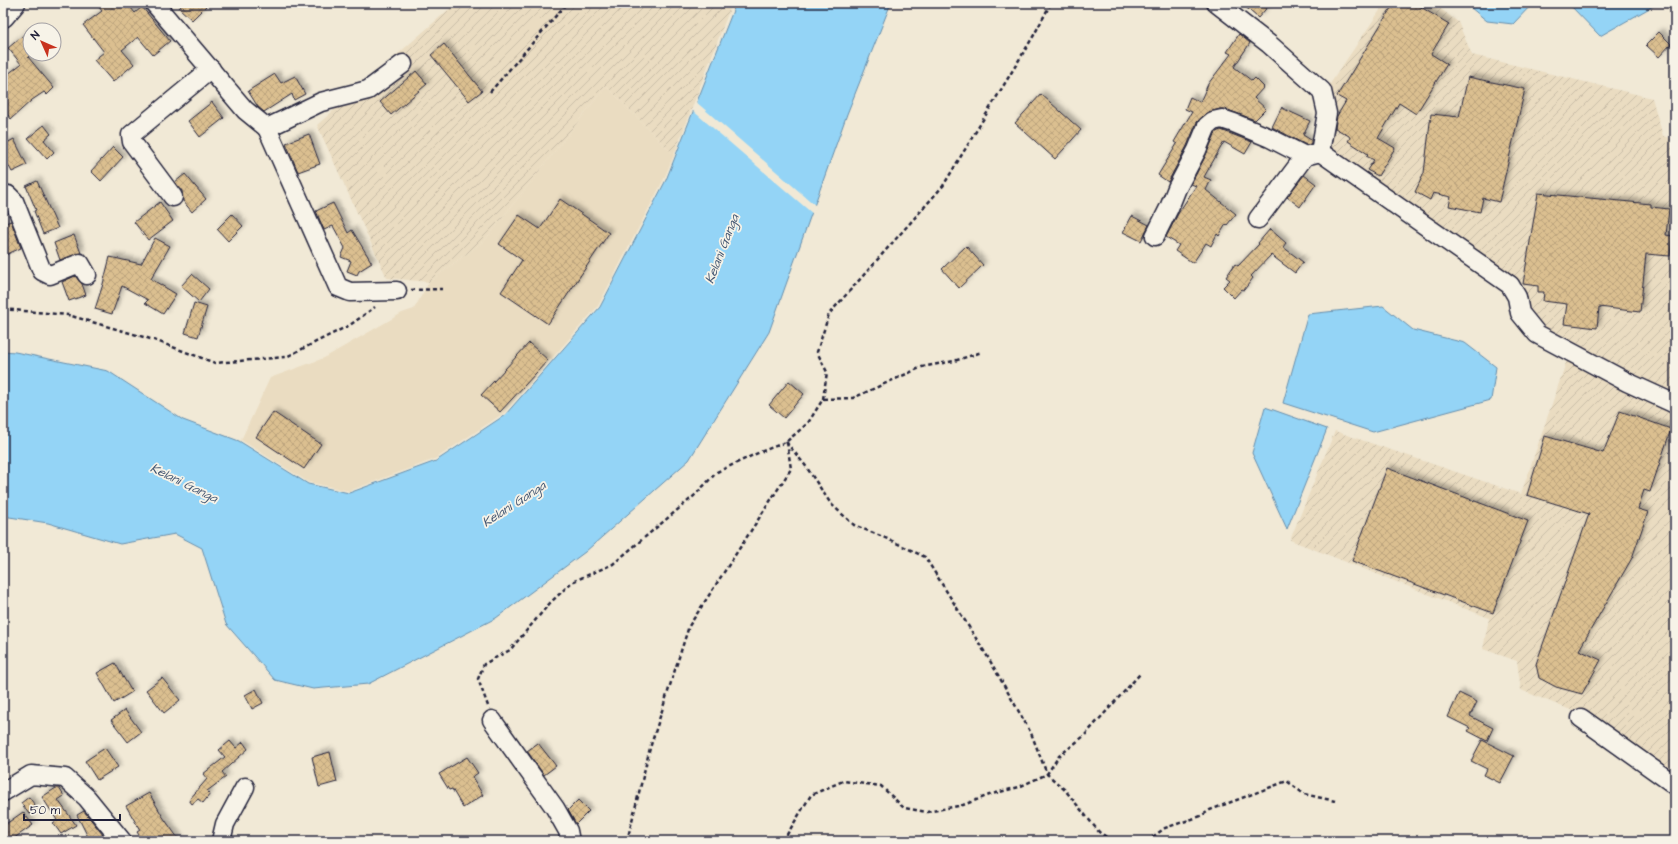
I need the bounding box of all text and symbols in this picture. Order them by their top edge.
north arrow [22,22,62,62]
text: N [28,27,43,43]
water label: Kelani Ganga [701,211,745,287]
water label: Kelani Ganga [147,459,222,509]
water label: Kelani Ganga [479,476,551,532]
scale bar [24,796,120,822]
text: 50 m [30,802,61,819]

